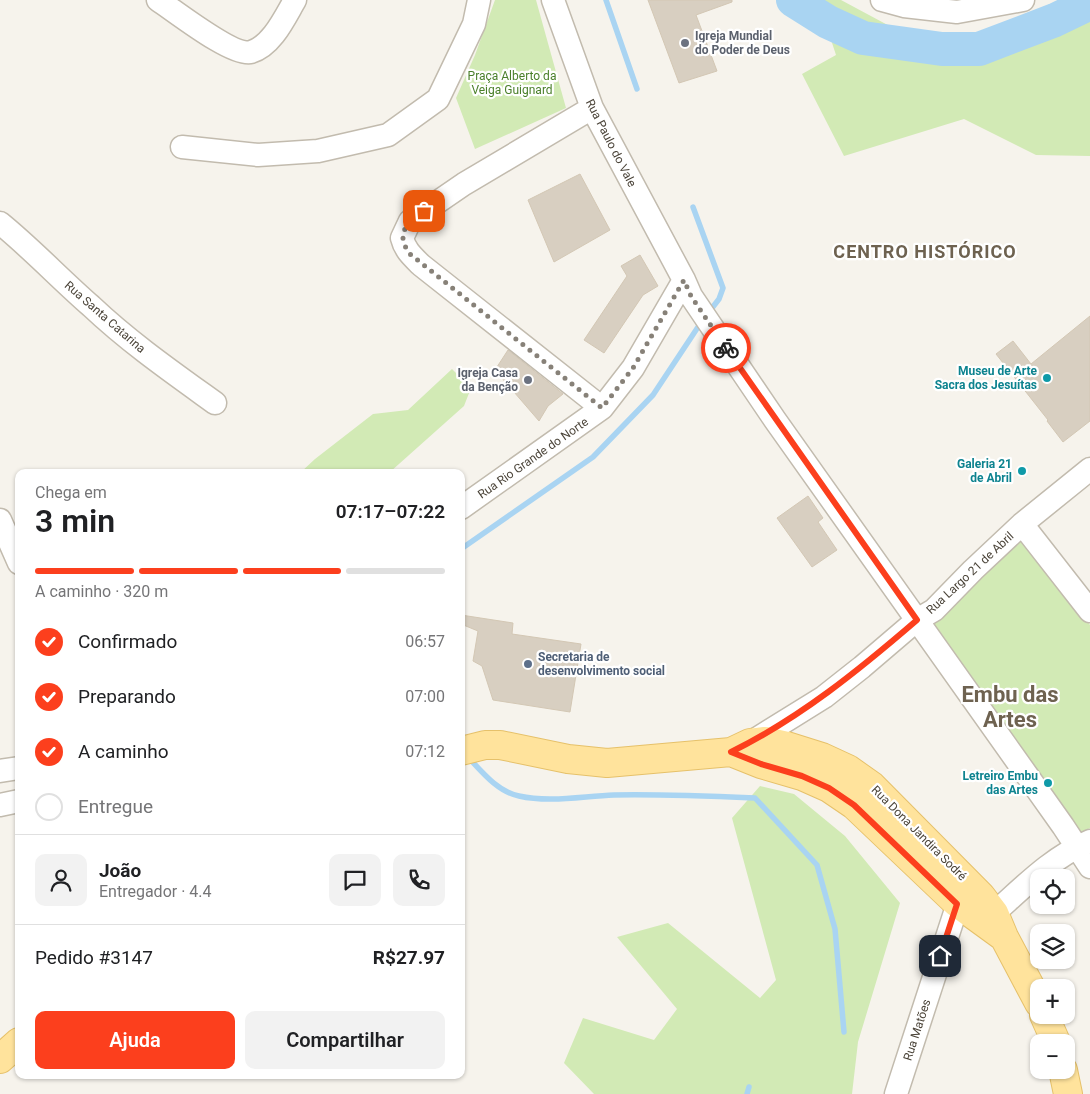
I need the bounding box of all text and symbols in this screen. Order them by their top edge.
place label: Igreja Mundial do Poder de Deus [695,29,790,57]
marker: Igreja Mundial do Poder de Deus [679,37,691,49]
park label: Praça Alberto da Veiga Guignard [468,69,556,97]
street label: Rua Paulo do Vale [583,97,639,189]
pin [403,190,445,232]
icon: bag [410,197,438,225]
district label: CENTRO HISTÓRICO [833,241,1017,262]
street label: Rua Santa Catarina [62,278,148,356]
courier [701,323,751,373]
icon: bike [712,334,740,362]
place label: Museu de Arte Sacra dos Jesuítas [935,364,1038,392]
place label: Igreja Casa da Benção [457,366,519,394]
marker: Museu de Arte Sacra dos Jesuítas [1041,372,1053,384]
marker: Igreja Casa da Benção [522,374,534,386]
street label: Rua Rio Grande do Norte [475,415,591,501]
place label: Galeria 21 de Abril [957,457,1012,485]
marker: Galeria 21 de Abril [1016,465,1028,477]
text: Chega em [35,483,107,502]
text: 07:17–07:22 [336,500,445,523]
text: 3 min [35,502,115,540]
street label: Rua Largo 21 de Abril [924,529,1016,617]
text: A caminho · 320 m [35,582,168,601]
icon: check [35,628,63,656]
text: Confirmado [78,630,177,653]
text: 06:57 [405,632,445,651]
place label: Secretaria de desenvolvimento social [538,650,665,678]
marker: Secretaria de desenvolvimento social [522,658,534,670]
district label: Embu das Artes [961,682,1059,732]
icon: check [35,683,63,711]
text: Preparando [78,685,176,708]
text: 07:00 [405,687,445,706]
icon: check [35,738,63,766]
text: A caminho [78,740,168,763]
text: 07:12 [405,742,445,761]
place label: Letreiro Embu das Artes [962,769,1038,797]
marker: Letreiro Embu das Artes [1042,777,1054,789]
street label: Rua Dona Jandira Sodré [869,783,969,883]
text: Entregue [78,795,153,818]
button: person [35,854,87,906]
button: chat [329,854,381,906]
button: phone [393,854,445,906]
text: João [99,859,141,882]
map controls [1030,869,1075,1079]
button: locate [1030,869,1075,914]
text: Entregador · 4.4 [99,882,212,901]
button: layers [1030,924,1075,969]
pin [919,935,961,977]
icon: home [926,942,954,970]
text: Pedido #3147 [35,946,153,969]
text: R$27.97 [373,946,445,969]
button: + [1030,979,1075,1024]
street label: Rua Matões [900,998,934,1062]
button: Ajuda [35,1011,235,1069]
button: Compartilhar [245,1011,445,1069]
button: − [1030,1034,1075,1079]

